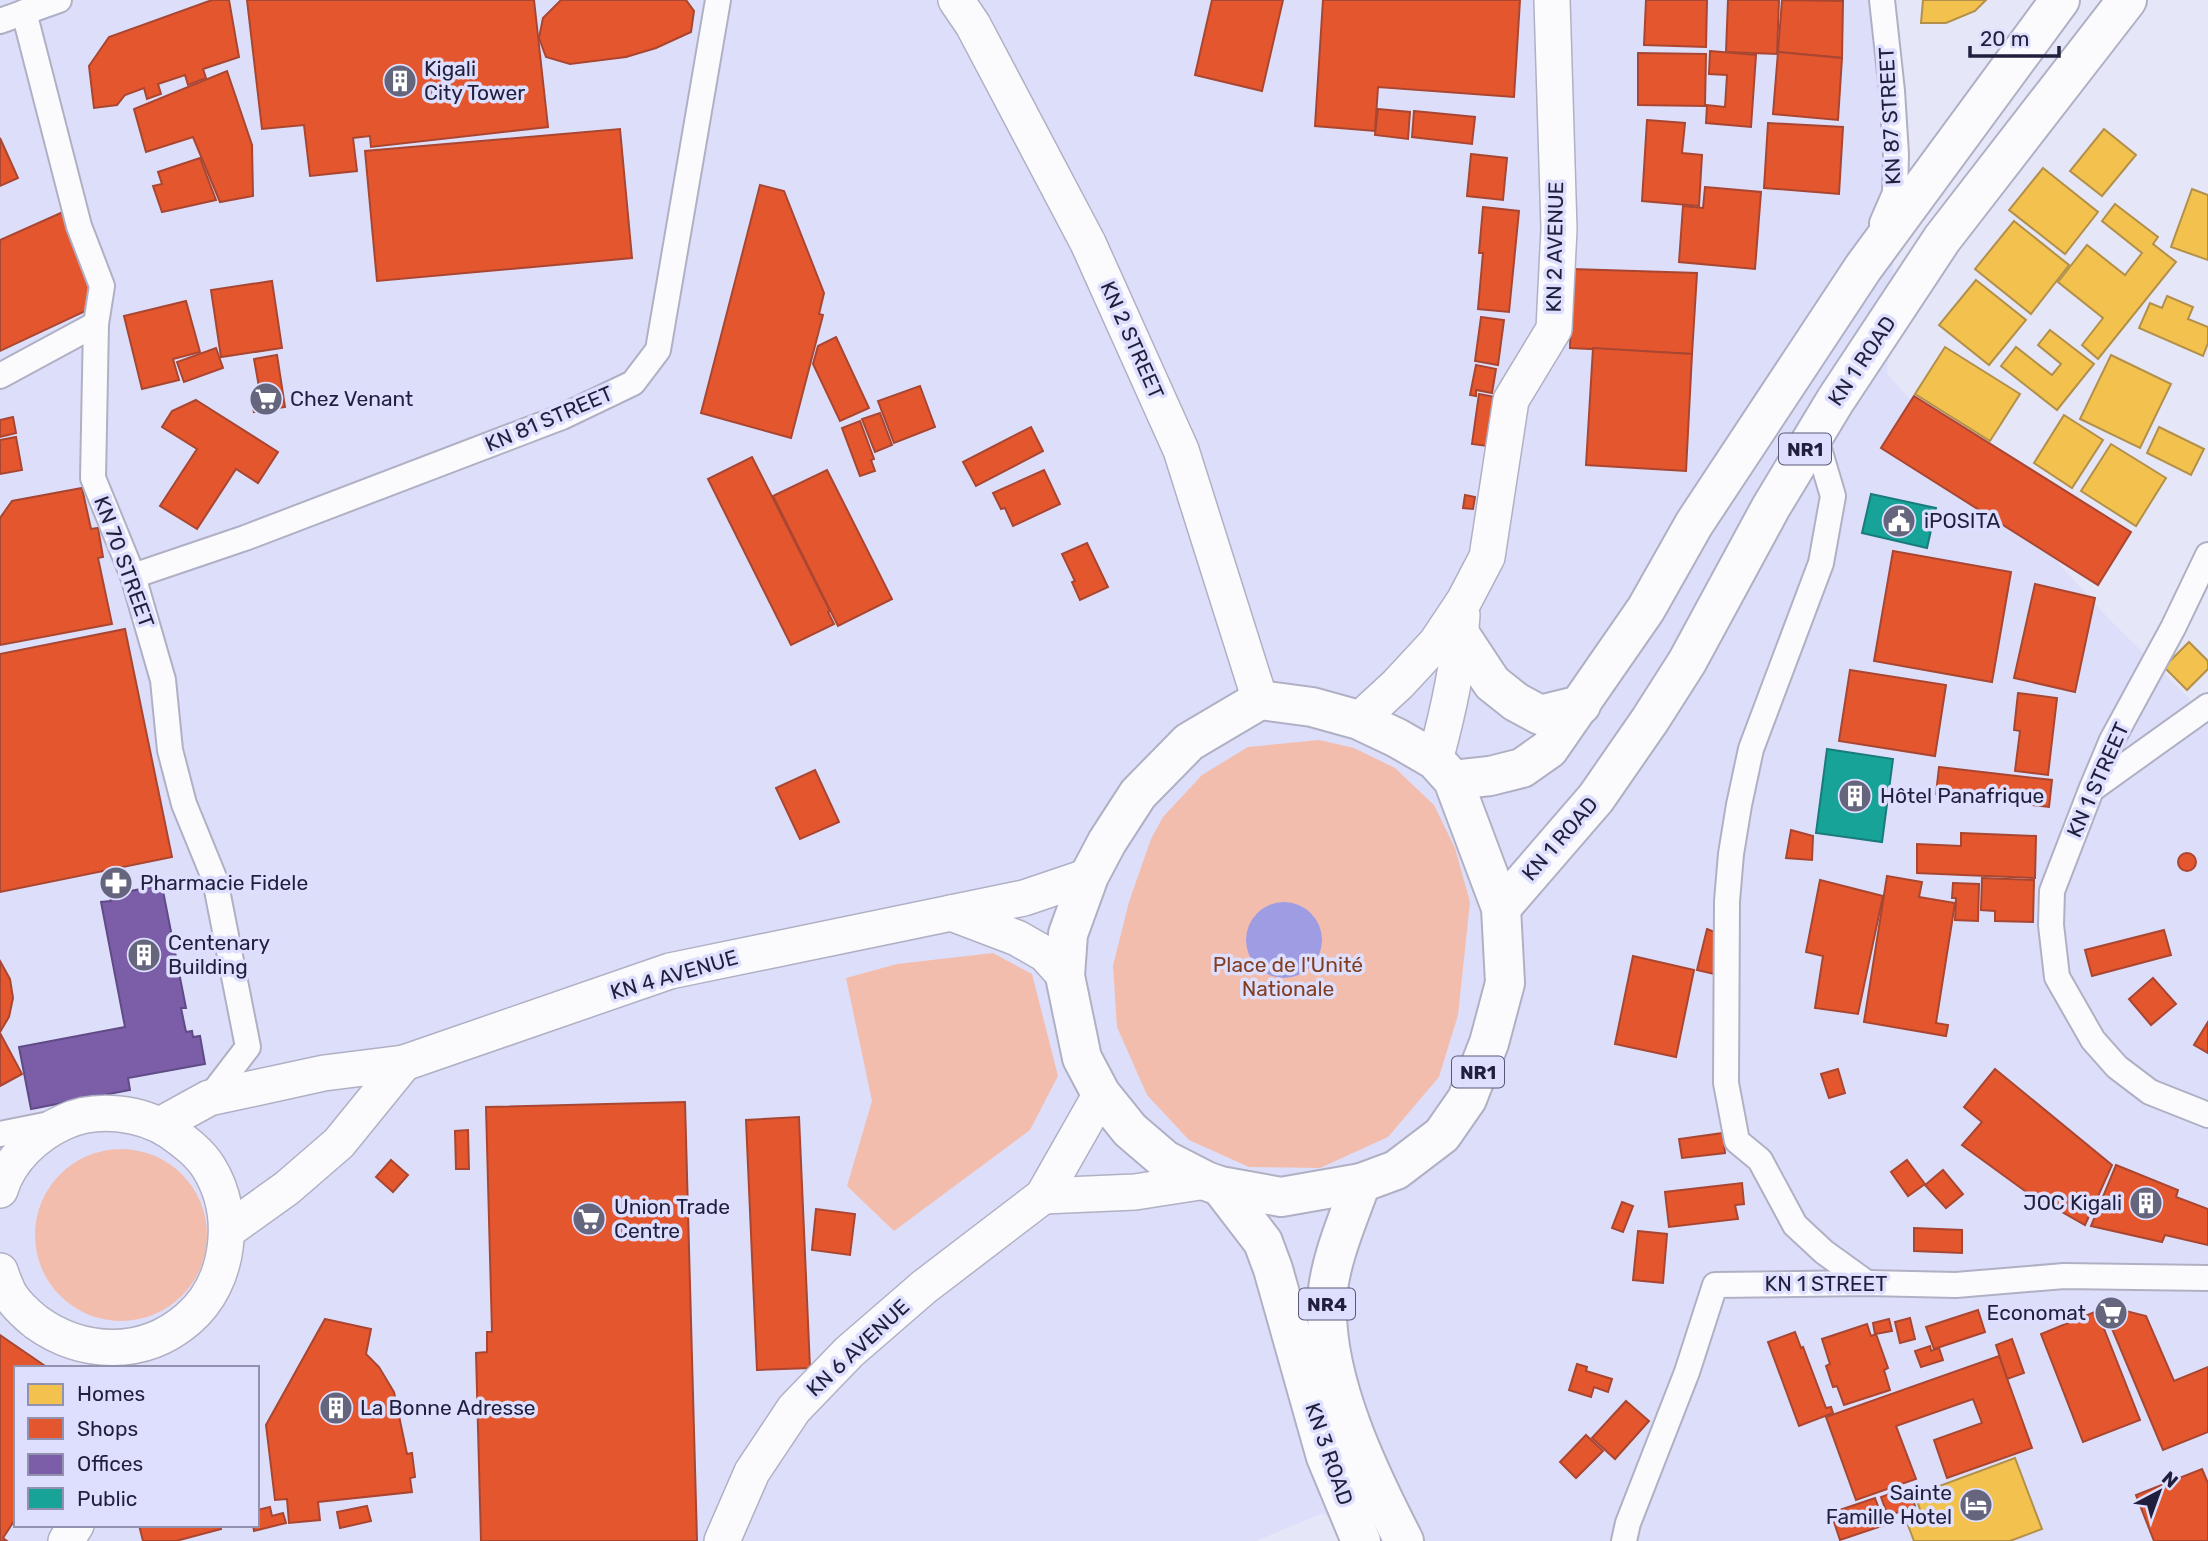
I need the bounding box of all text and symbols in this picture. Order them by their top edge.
scale bar [1970,14,2059,58]
text: 20 m [1980,26,2029,51]
street label: KN 87 STREET [1873,46,1906,186]
place label: Kigali City Tower [424,56,525,105]
building icon: Kigali City Tower [381,62,419,100]
street label: KN 2 AVENUE [1541,181,1568,313]
street label: KN 2 STREET [1095,277,1170,403]
street label: KN 1 ROAD [1823,311,1901,410]
supermarket icon: Chez Venant [247,380,285,418]
street label: KN 81 STREET [481,380,616,457]
place label: Chez Venant [290,386,413,411]
road number: NR1 [1779,433,1831,464]
street label: KN 70 STREET [89,493,160,631]
public building icon: iPOSITA [1880,502,1918,540]
place label: iPOSITA [1924,508,2000,533]
street label: KN 1 STREET [2061,719,2134,841]
building icon: Hôtel Panafrique [1836,777,1874,815]
place label: Hôtel Panafrique [1880,783,2044,808]
street label: KN 1 ROAD [1516,792,1603,886]
pharmacy icon: Pharmacie Fidele [97,864,135,902]
place label: Pharmacie Fidele [140,870,308,895]
place label: Centenary Building [168,930,271,979]
building icon: Centenary Building [125,936,163,974]
street label: KN 4 AVENUE [607,944,741,1005]
park label: Place de l'Unité Nationale [1213,952,1363,1001]
road number: NR1 [1452,1056,1504,1088]
building icon: JOC Kigali [2127,1184,2165,1222]
place label: JOC Kigali [2023,1190,2122,1215]
place label: Union Trade Centre [614,1194,730,1243]
supermarket icon: Union Trade Centre [570,1200,608,1238]
street label: KN 1 STREET [1765,1271,1887,1296]
road number: NR4 [1299,1288,1355,1320]
street label: KN 6 AVENUE [801,1294,914,1402]
supermarket icon: Economat [2092,1294,2130,1332]
place label: Economat [1987,1300,2086,1325]
legend [14,1366,259,1527]
text: Homes [77,1381,145,1406]
building icon: La Bonne Adresse [317,1389,355,1427]
place label: La Bonne Adresse [360,1395,536,1420]
street label: KN 3 ROAD [1300,1399,1359,1508]
text: Shops [77,1416,138,1441]
text: Offices [77,1451,143,1476]
north arrow [2124,1457,2194,1527]
text: N [2157,1466,2183,1493]
place label: Sainte Famille Hotel [1826,1480,1952,1529]
text: Public [77,1486,137,1511]
hotel icon: Sainte Famille Hotel [1957,1486,1995,1524]

